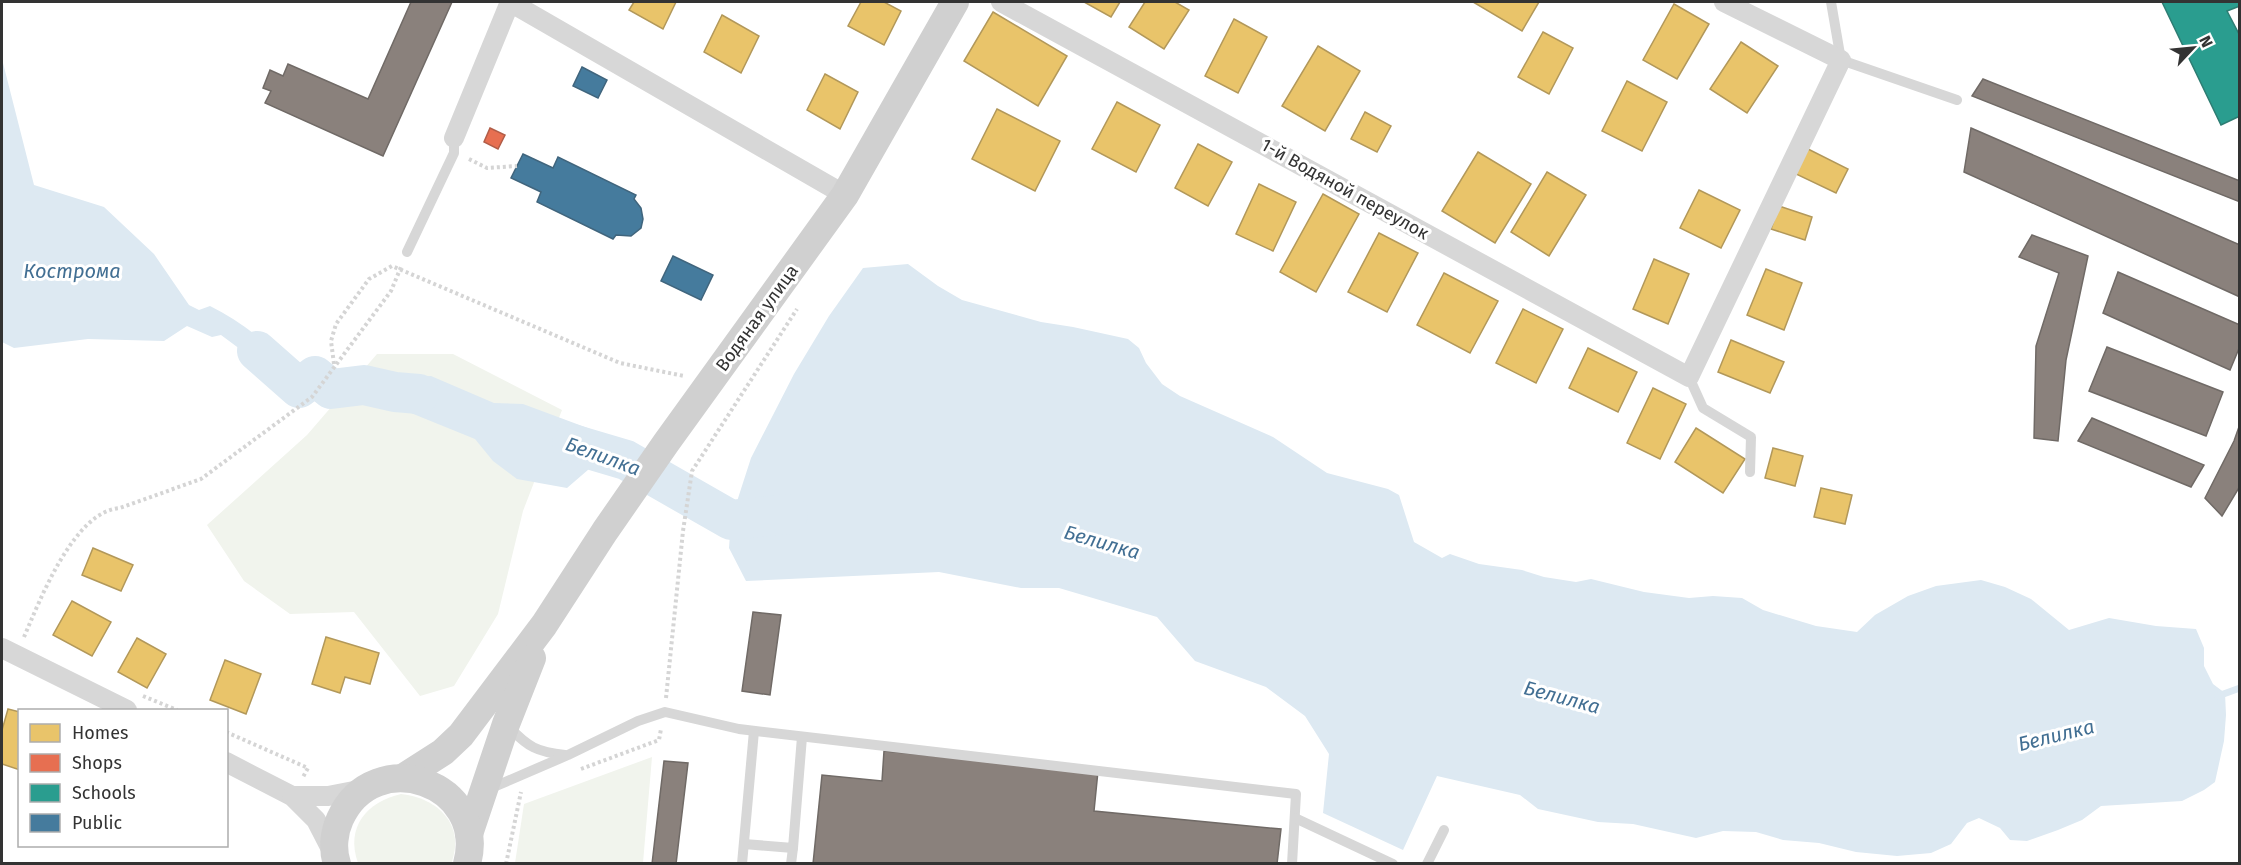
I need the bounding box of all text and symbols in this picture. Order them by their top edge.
north arrow [2163,18,2223,78]
text: N [2195,33,2217,51]
street label: 1-й Водяной переулок [1257,134,1433,245]
water label: Кострома [23,259,121,283]
street label: Водяная улица [711,260,803,376]
water label: Белилка [562,431,644,481]
water label: Белилка [1061,520,1143,564]
water label: Белилка [1521,675,1603,719]
legend [18,709,228,847]
water label: Белилка [2015,714,2097,756]
text: Homes [72,722,128,744]
text: Shops [72,752,122,774]
text: Schools [72,782,136,804]
text: Public [72,812,122,834]

